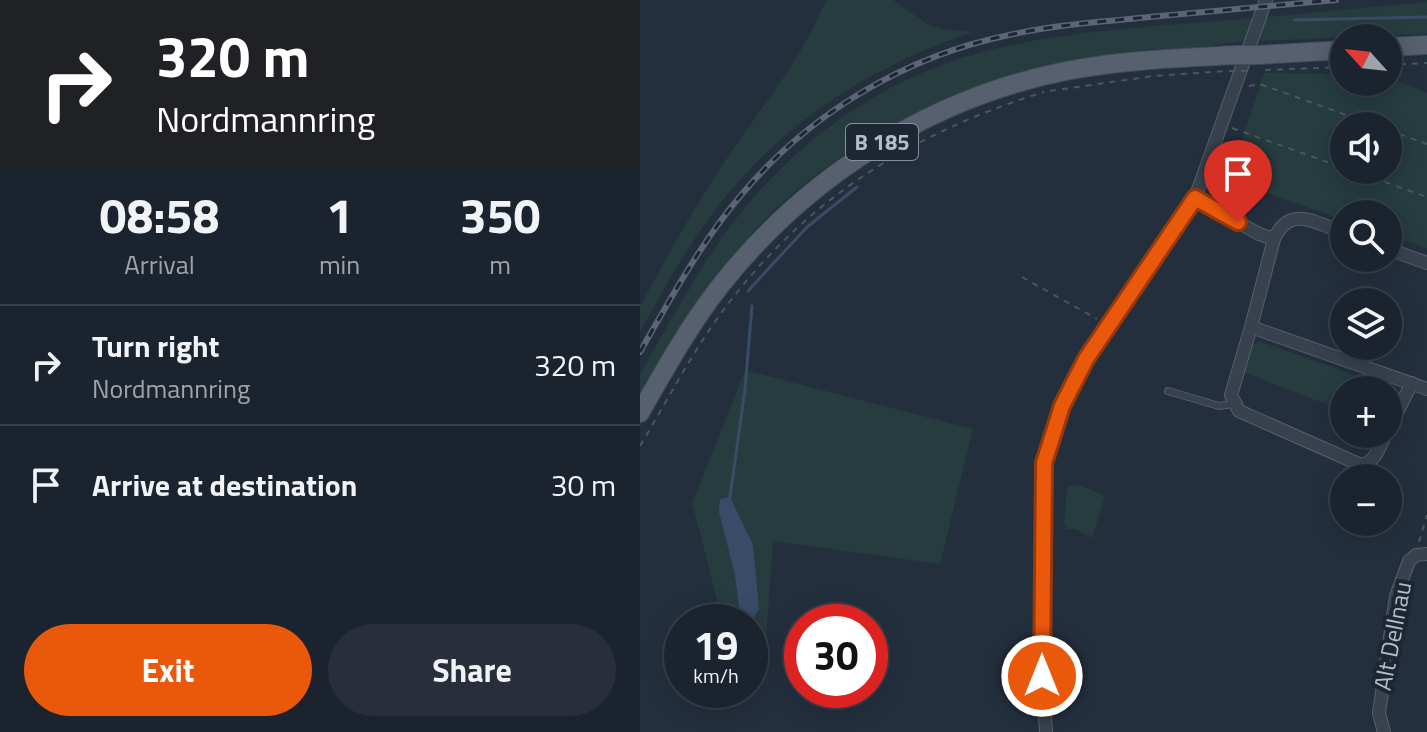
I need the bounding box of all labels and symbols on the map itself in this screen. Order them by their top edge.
north arrow [1330,24,1402,96]
road number: B 185 [846,124,918,160]
pin [1204,140,1272,222]
street label: Alt Dellnau [1364,578,1420,693]
speed limit sign: 30 [784,604,888,708]
position arrow [1000,634,1084,718]

